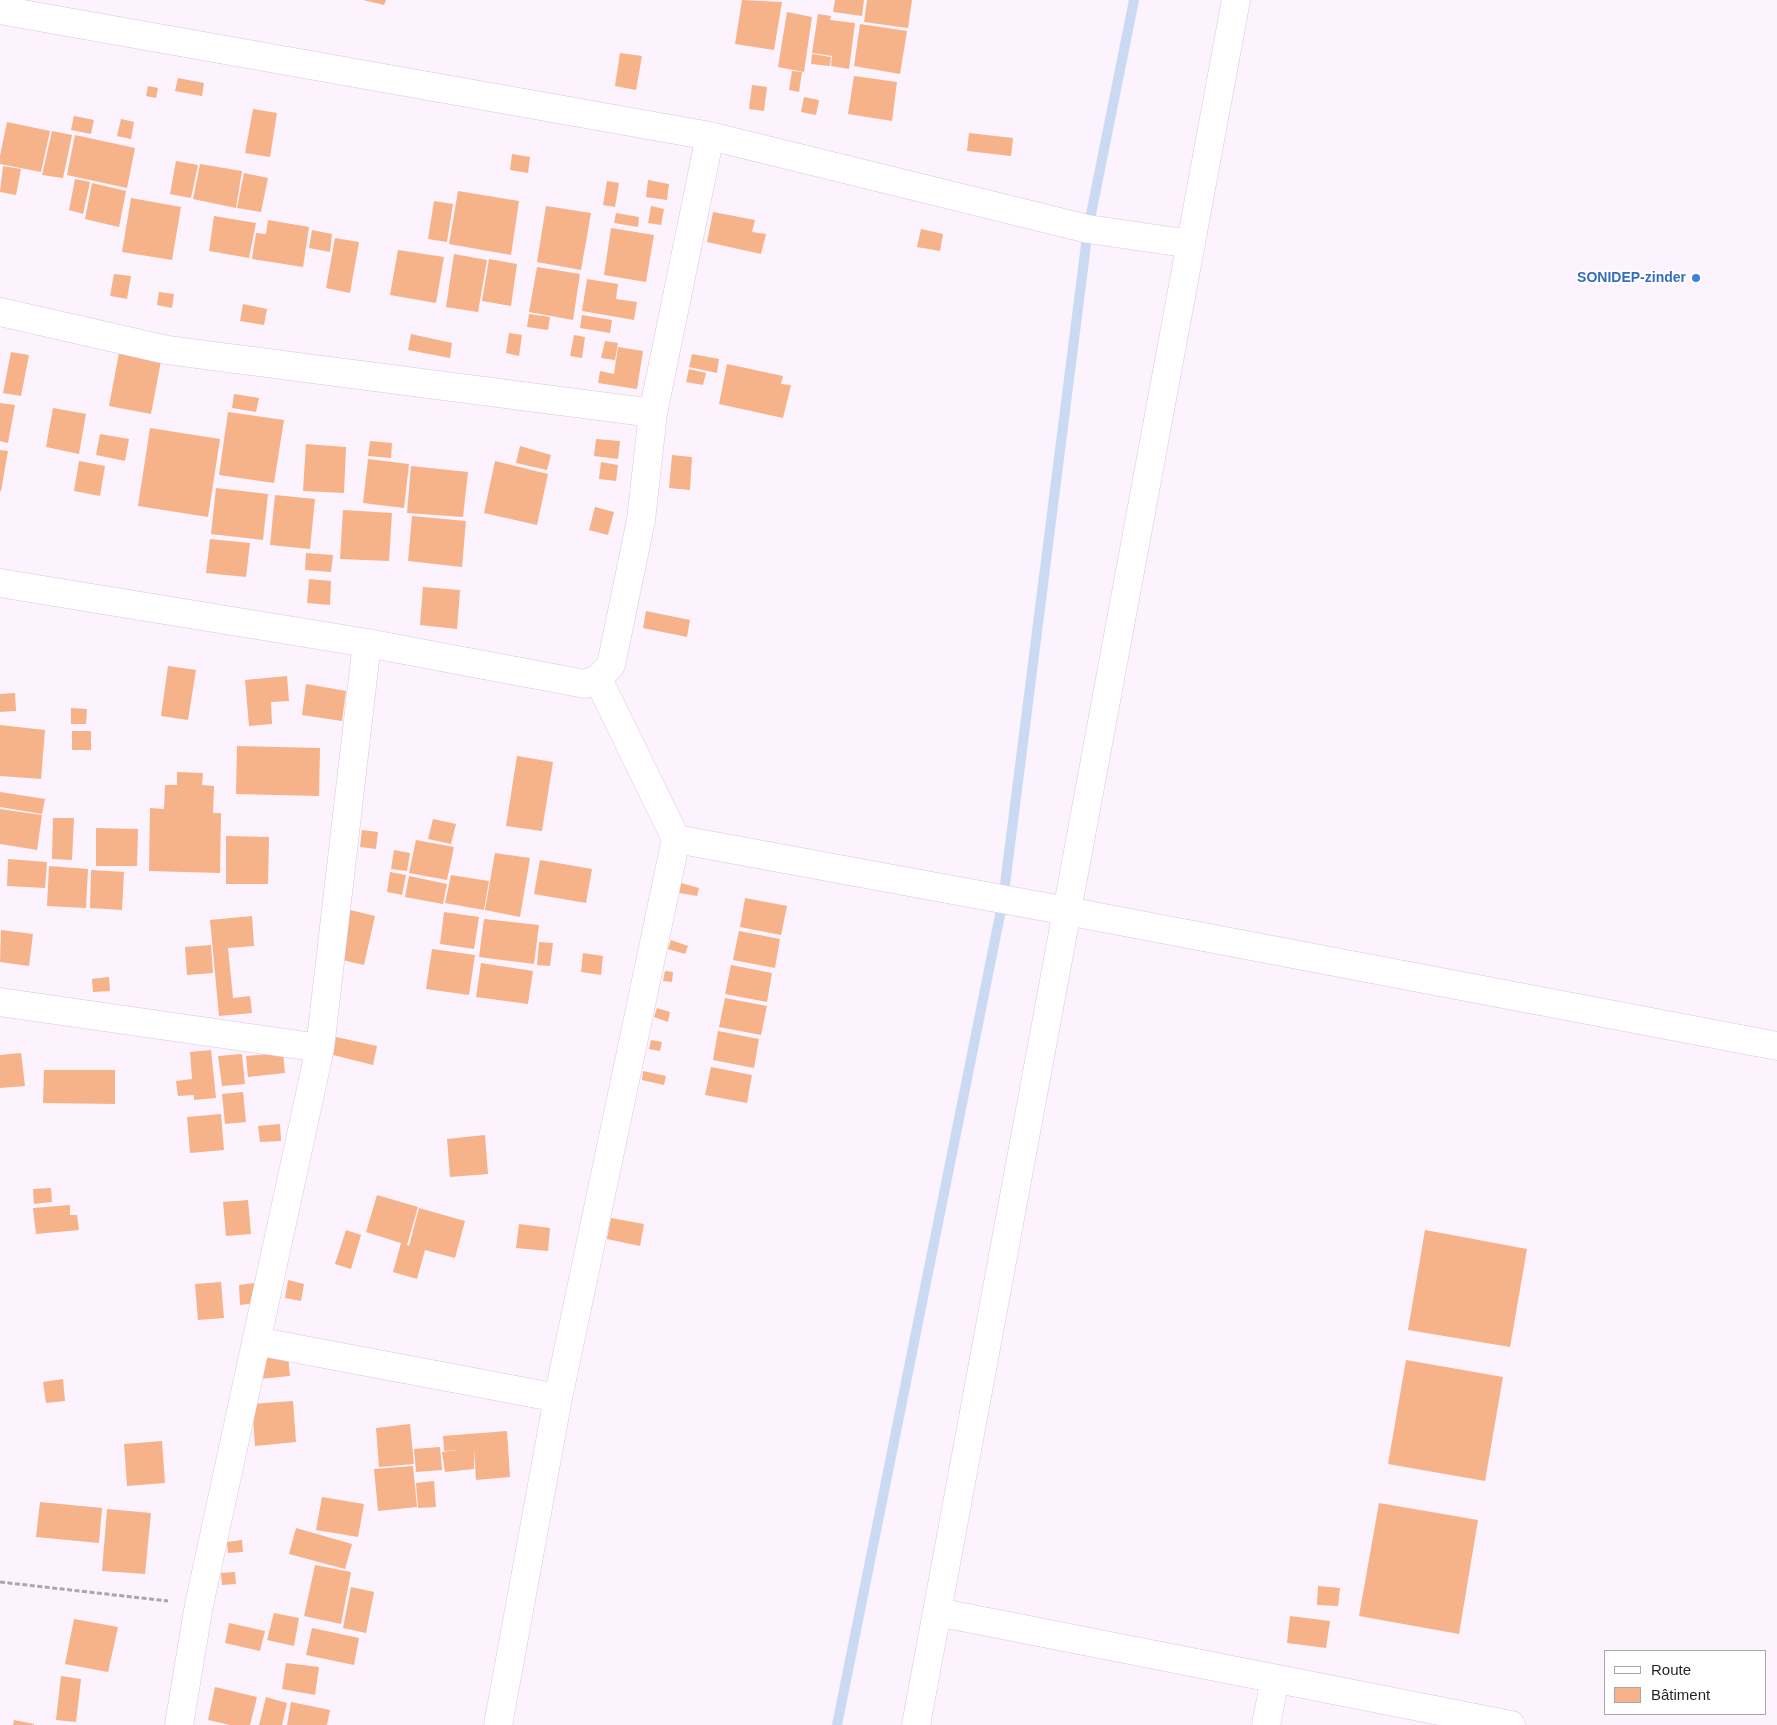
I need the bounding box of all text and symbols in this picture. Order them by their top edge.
place label: SONIDEP-zinder [1577,270,1686,286]
marker: SONIDEP-zinder [1690,272,1702,284]
legend [1604,1650,1767,1715]
text: Route [1651,1661,1691,1678]
text: Bâtiment [1651,1686,1710,1703]

